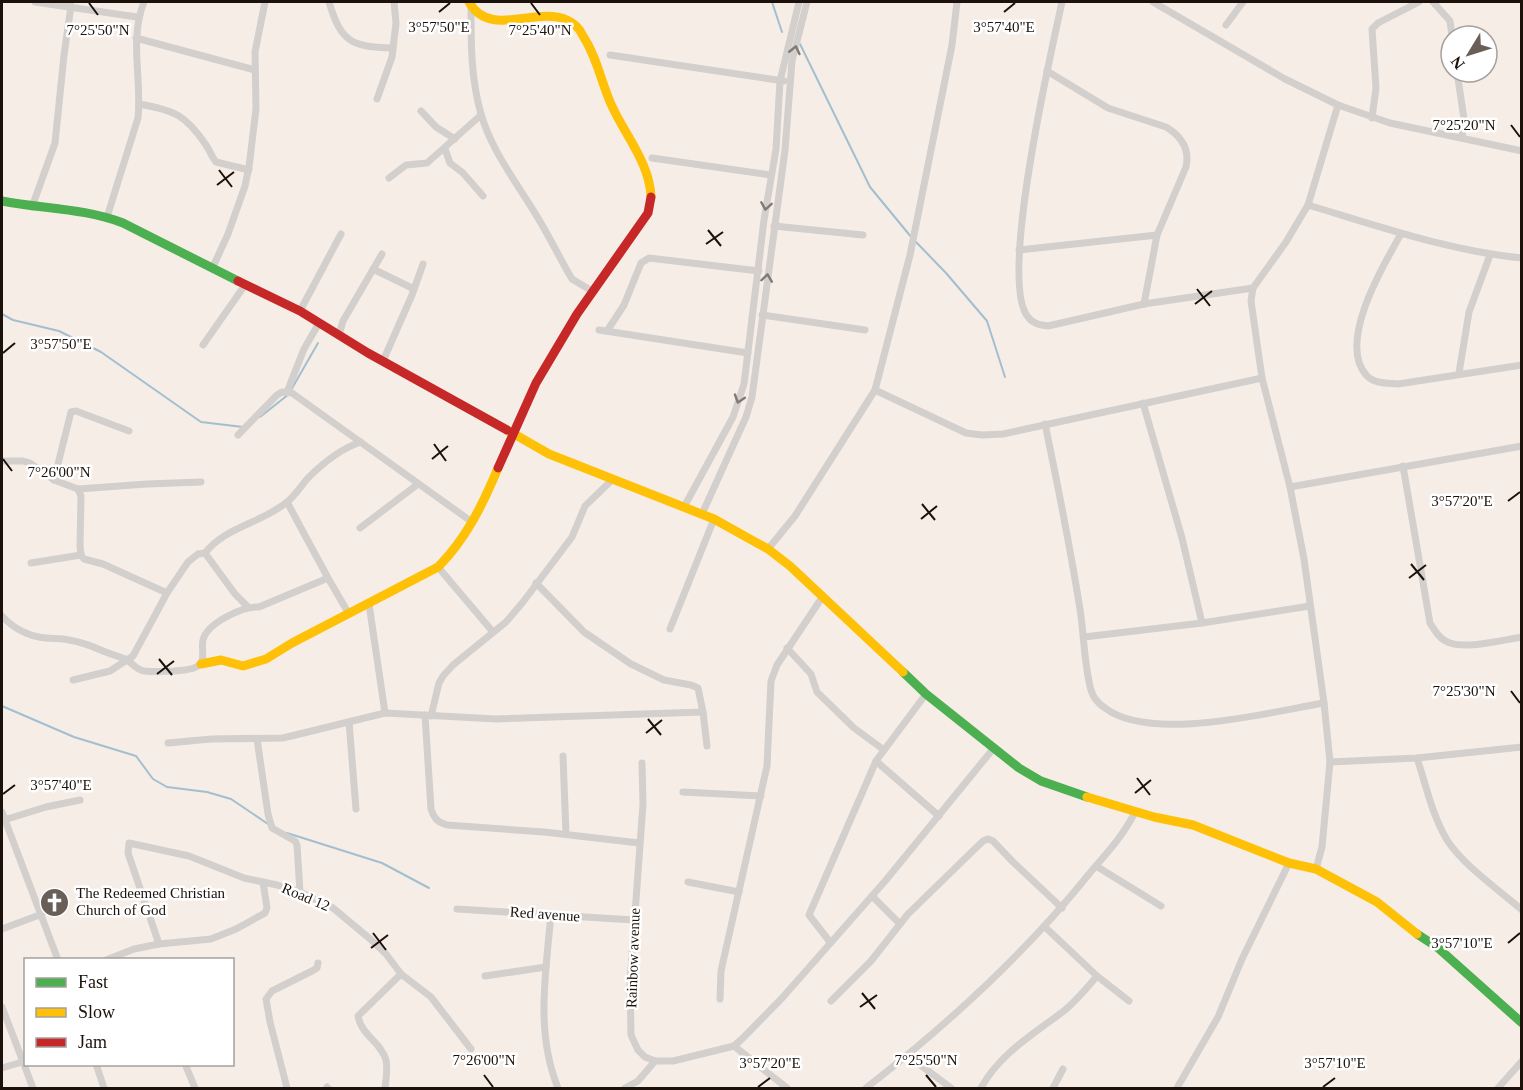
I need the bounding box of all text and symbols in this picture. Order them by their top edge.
text: 3°57'50"E [408,19,470,35]
text: 3°57'40"E [973,19,1035,35]
text: 7°25'50"N [66,22,130,38]
text: 7°25'40"N [508,22,572,38]
north arrow [1439,24,1499,84]
one-way arrow [787,45,800,55]
text: N [1447,53,1468,73]
text: 7°25'20"N [1432,117,1496,133]
one-way arrow [760,201,773,211]
one-way arrow [761,274,773,283]
text: 3°57'50"E [30,336,92,352]
one-way arrow [734,393,747,404]
text: 7°26'00"N [27,464,91,480]
text: 3°57'20"E [1431,493,1493,509]
text: 7°25'30"N [1432,683,1496,699]
text: 3°57'40"E [30,777,92,793]
street label: Road 12 [280,880,332,914]
place label: The Redeemed Christian Church of God [76,885,226,918]
church icon: The Redeemed Christian Church of God [39,886,71,918]
street label: Red avenue [509,904,581,924]
street label: Rainbow avenue [623,907,643,1008]
text: 3°57'10"E [1431,935,1493,951]
legend [24,958,234,1066]
text: Fast [78,972,108,992]
text: Slow [78,1002,115,1022]
text: Jam [78,1032,107,1052]
text: 7°26'00"N [452,1052,516,1068]
text: 7°25'50"N [894,1052,958,1068]
text: 3°57'20"E [739,1055,801,1071]
text: 3°57'10"E [1304,1055,1366,1071]

